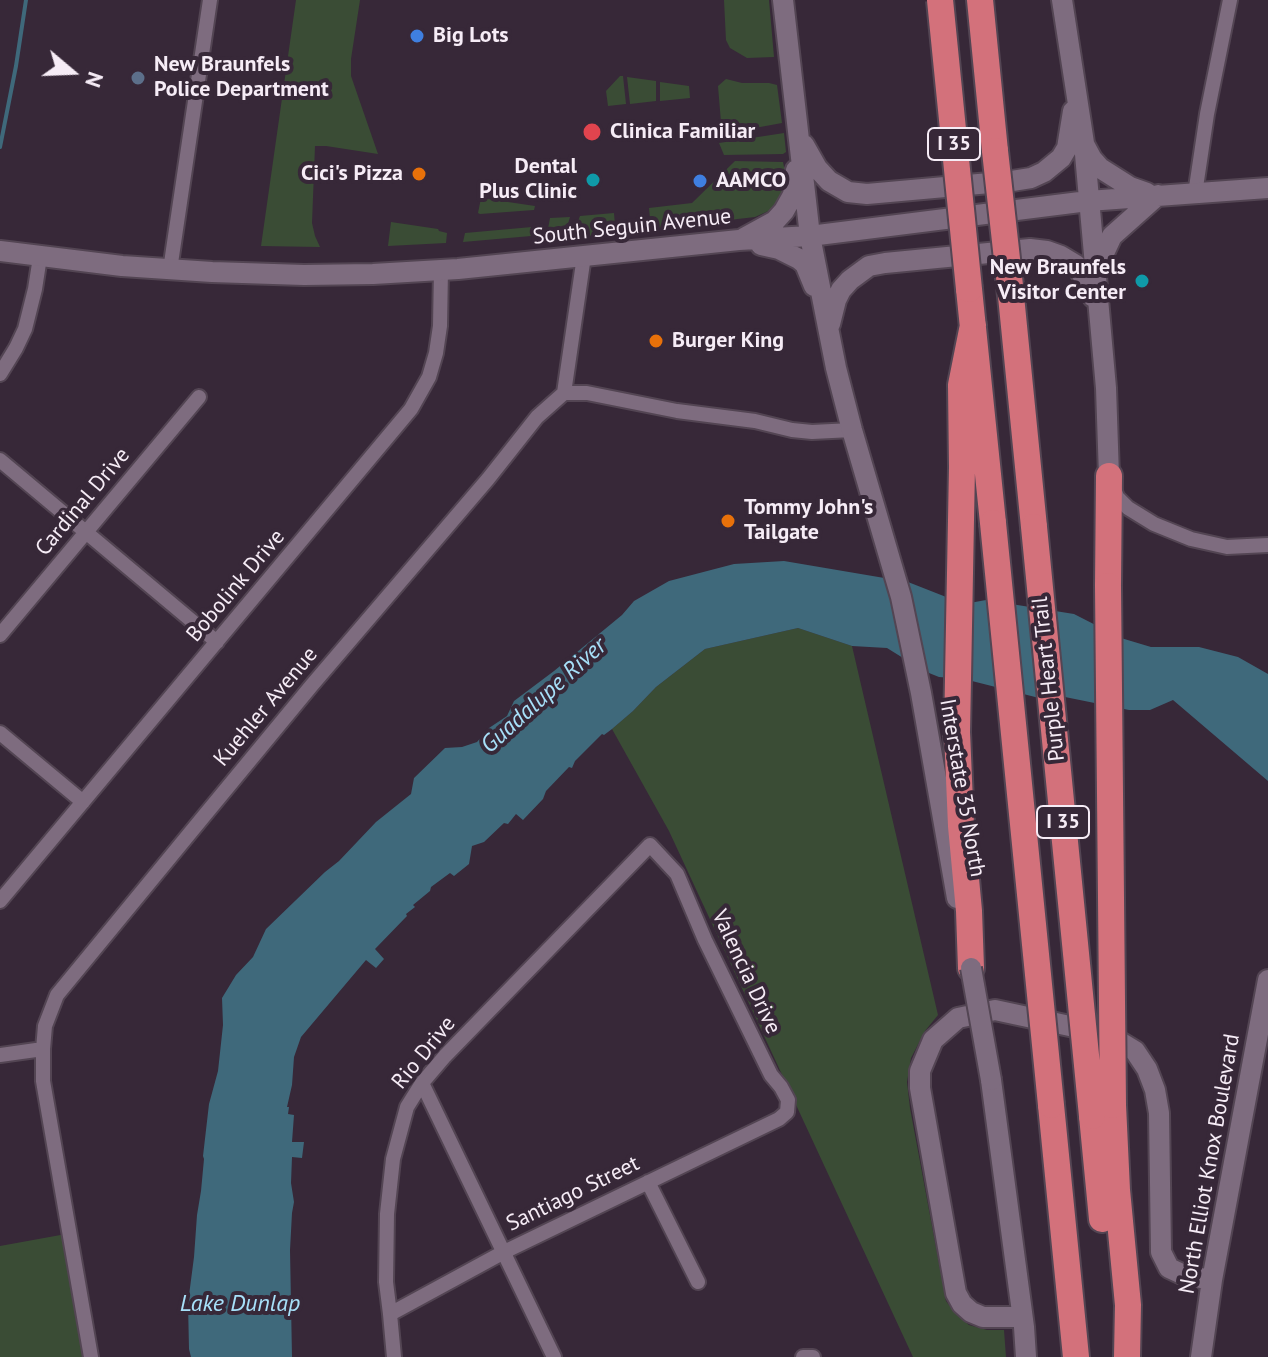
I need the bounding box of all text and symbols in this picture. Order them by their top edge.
place label: Big Lots [433,23,509,49]
marker: Big Lots [408,27,426,45]
north arrow [32,32,112,112]
place label: New Braunfels Police Department [154,52,329,104]
text: N [79,68,110,91]
marker: New Braunfels Police Department [129,69,147,87]
place label: Clinica Familiar [610,119,755,145]
marker: Clinica Familiar [581,121,603,143]
road number: I 35 [928,128,980,160]
place label: Dental Plus Clinic [479,154,577,206]
place label: Cici's Pizza [301,161,403,187]
marker: Cici's Pizza [410,165,428,183]
place label: AAMCO [716,168,786,194]
marker: Dental Plus Clinic [584,171,602,189]
marker: AAMCO [691,172,709,190]
street label: South Seguin Avenue [531,203,733,251]
place label: New Braunfels Visitor Center [990,255,1126,306]
marker: New Braunfels Visitor Center [1133,272,1151,290]
place label: Burger King [672,328,784,354]
marker: Burger King [647,332,665,350]
street label: Cardinal Drive [30,443,136,561]
place label: Tommy John's Tailgate [744,495,873,546]
marker: Tommy John's Tailgate [719,512,737,530]
street label: Bobolink Drive [181,525,291,647]
street label: Purple Heart Trail [1027,595,1071,763]
water label: Guadalupe River [475,632,613,760]
street label: Kuehler Avenue [208,642,324,772]
street label: Interstate 35 North [933,697,991,879]
road number: I 35 [1037,806,1089,838]
street label: Valencia Drive [706,906,786,1038]
street label: Rio Drive [387,1011,461,1095]
street label: North Elliot Knox Boulevard [1174,1032,1246,1296]
street label: Santiago Street [502,1150,644,1238]
water label: Lake Dunlap [180,1290,300,1318]

